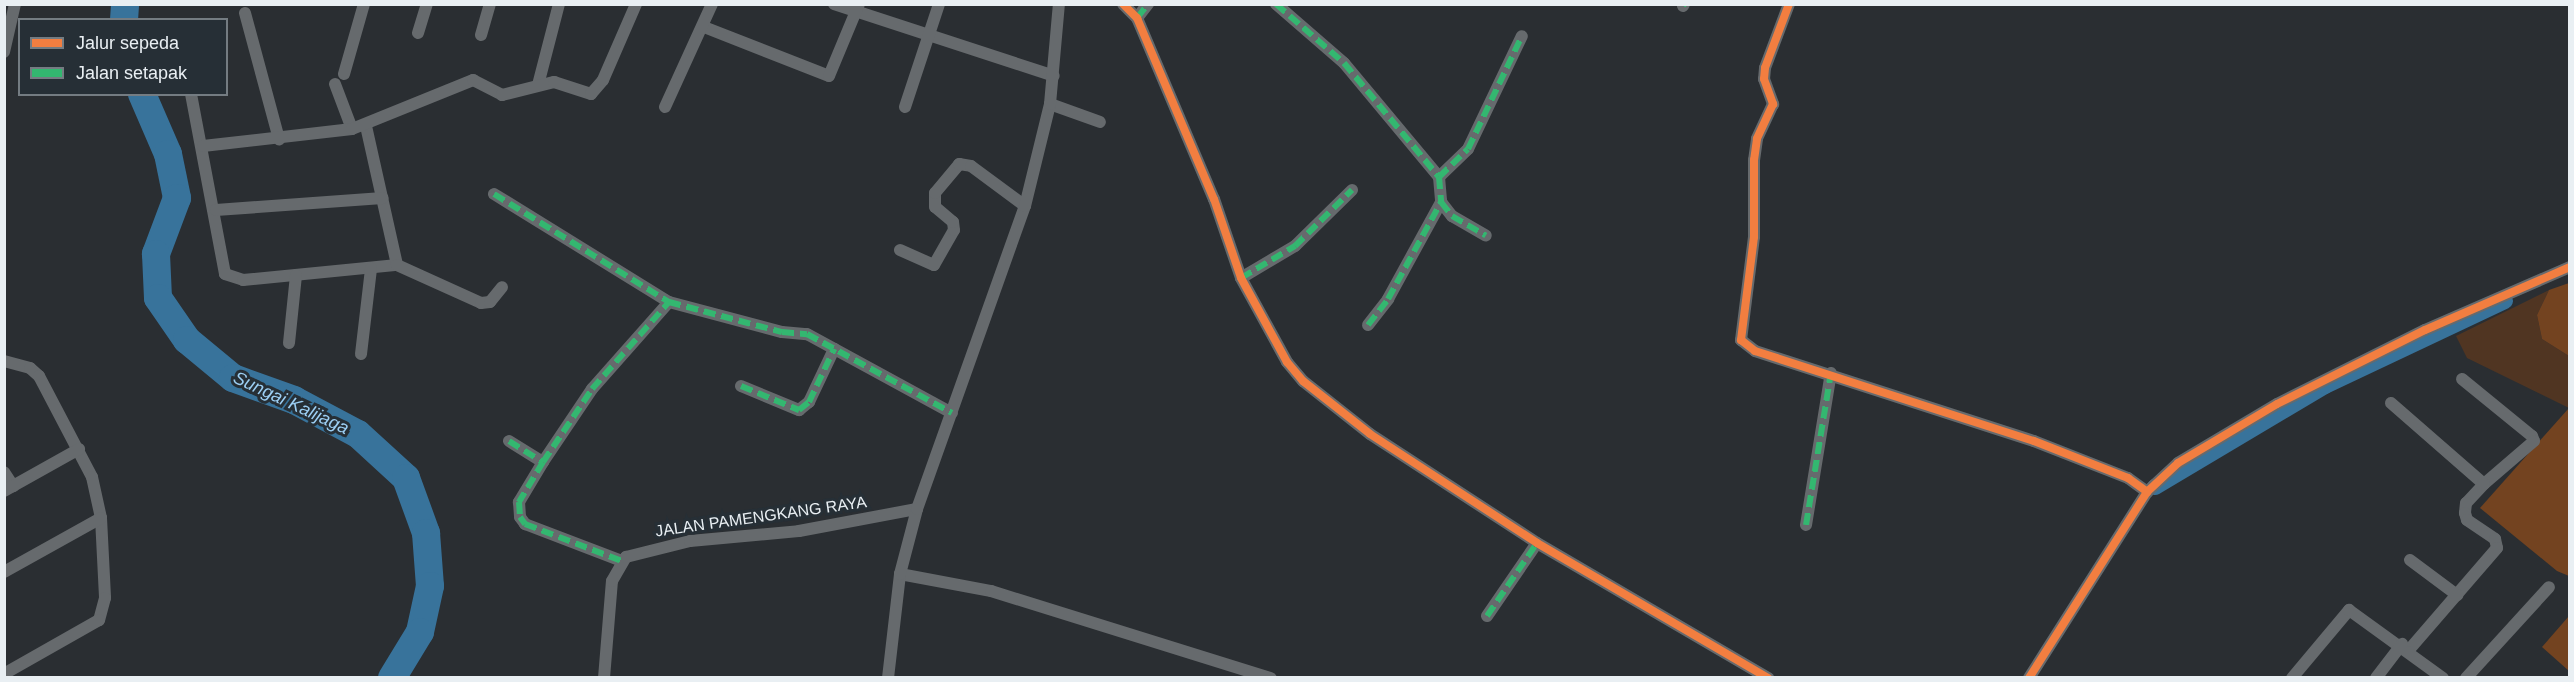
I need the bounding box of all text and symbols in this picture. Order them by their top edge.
legend [18,18,228,96]
text: Jalur sepeda [76,33,179,53]
text: Jalan setapak [76,63,187,83]
water label: Sungai Kalijaga [230,367,352,439]
street label: JALAN PAMENGKANG RAYA [654,493,868,541]

